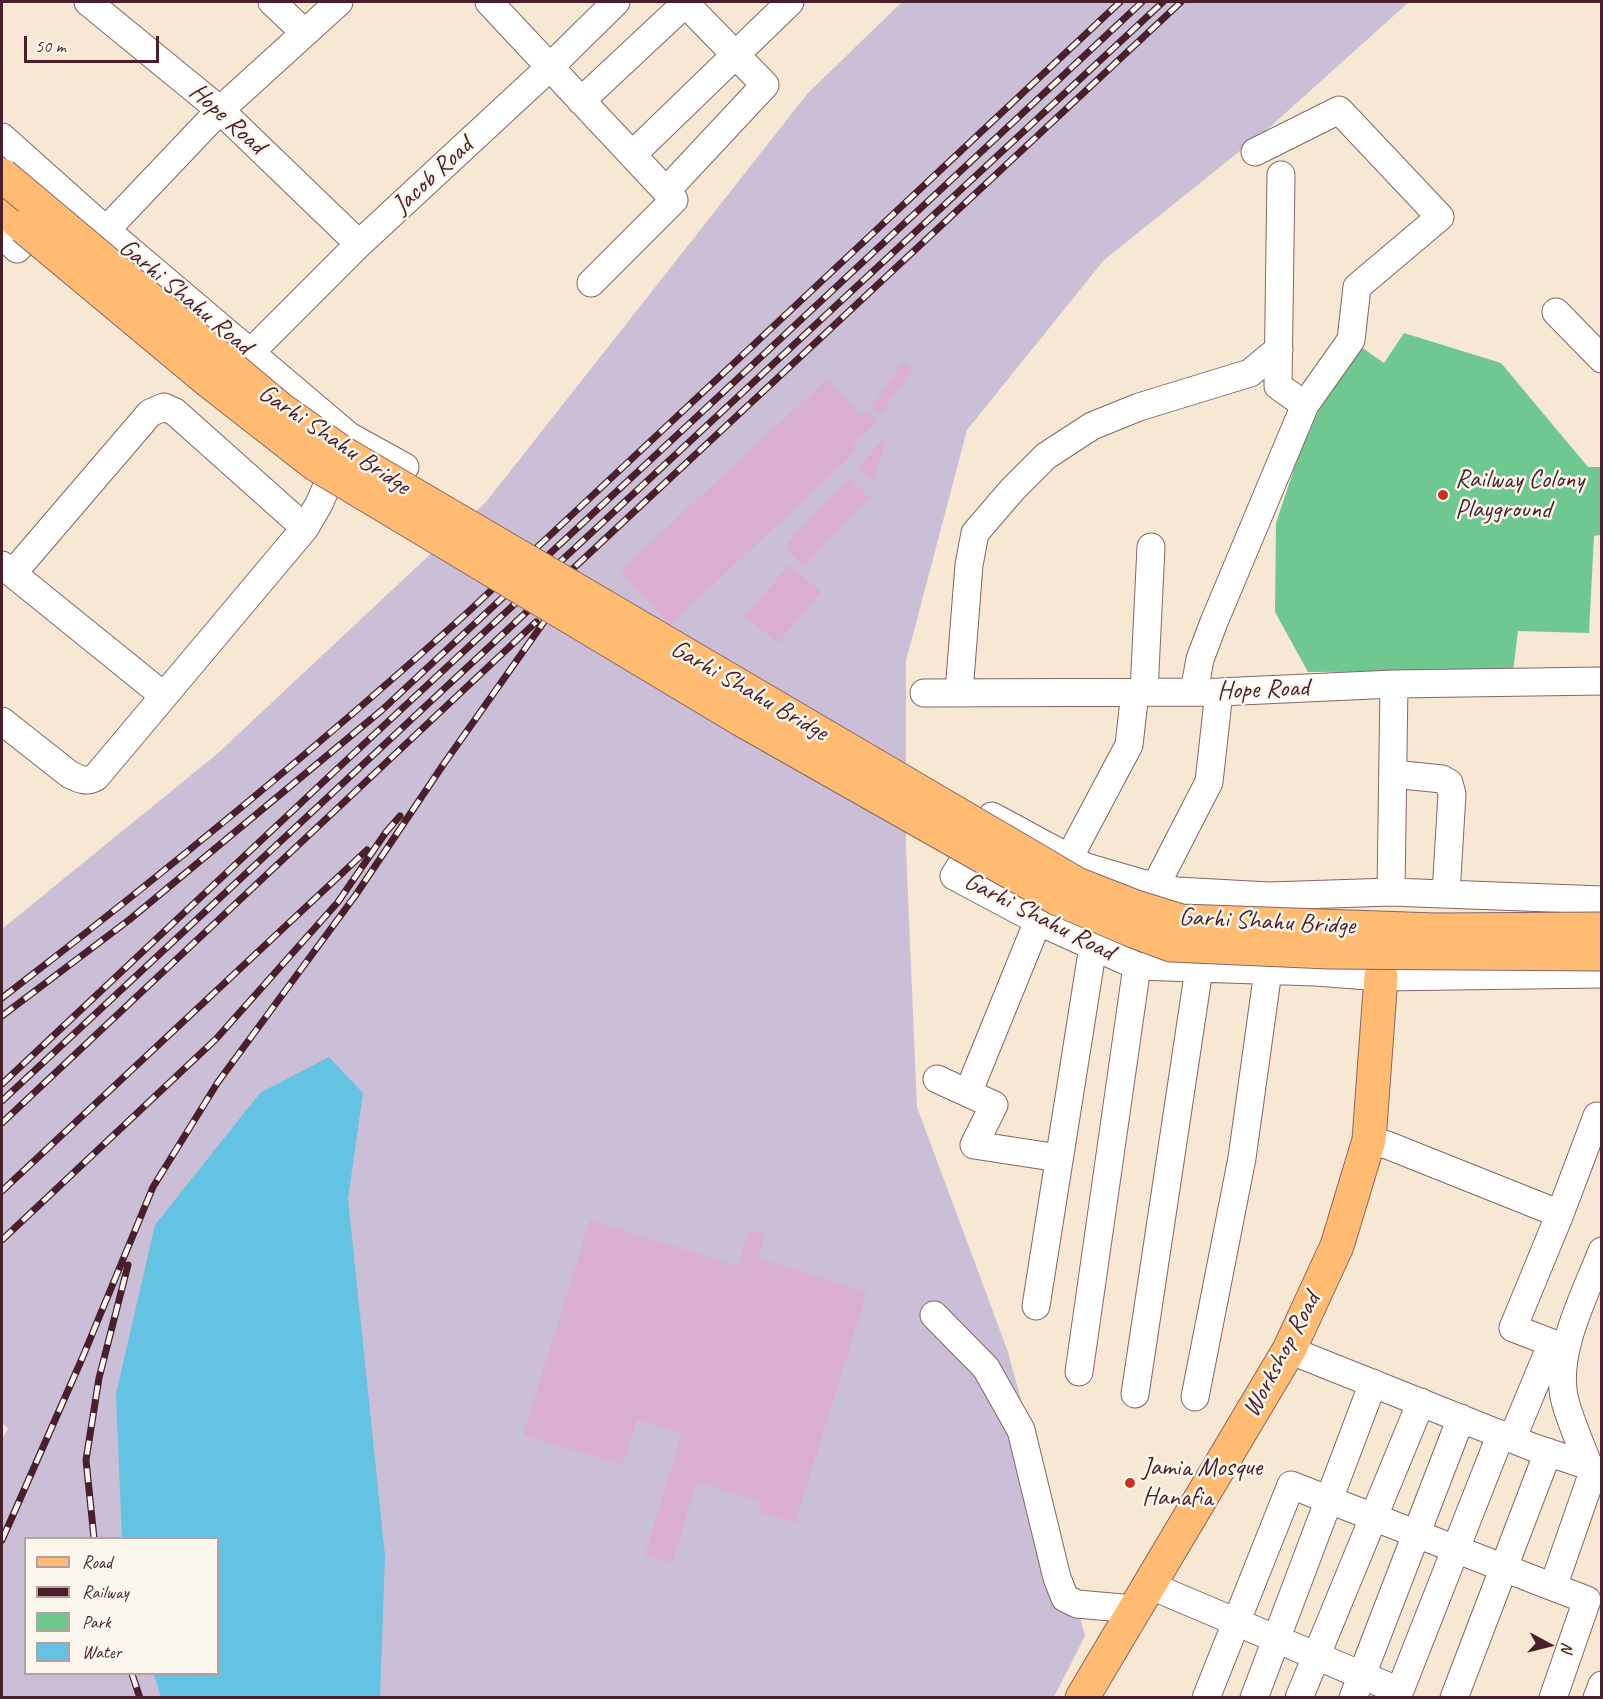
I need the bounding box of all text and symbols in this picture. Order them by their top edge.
scale bar [27,24,162,62]
text: 50 m [35,35,66,57]
street label: Hope Road [182,77,272,161]
street label: Jacob Road [386,131,480,221]
street label: Garhi Shahu Road [112,232,258,362]
street label: Garhi Shahu Bridge [252,378,416,502]
place label: Railway Colony Playground [1455,464,1584,526]
marker: Railway Colony Playground [1436,488,1450,502]
street label: Garhi Shahu Bridge [665,633,833,749]
street label: Hope Road [1217,673,1309,707]
street label: Garhi Shahu Road [959,866,1119,968]
street label: Garhi Shahu Bridge [1178,902,1356,942]
street label: Workshop Road [1236,1287,1328,1423]
place label: Jamia Mosque Hanafia [1142,1452,1262,1514]
marker: Jamia Mosque Hanafia [1123,1476,1137,1490]
legend [24,1537,219,1675]
text: Road [82,1551,112,1573]
text: Railway [82,1581,129,1603]
text: Park [82,1611,111,1633]
north arrow [1519,1615,1579,1675]
text: Water [82,1641,121,1663]
text: N [1556,1641,1577,1653]

